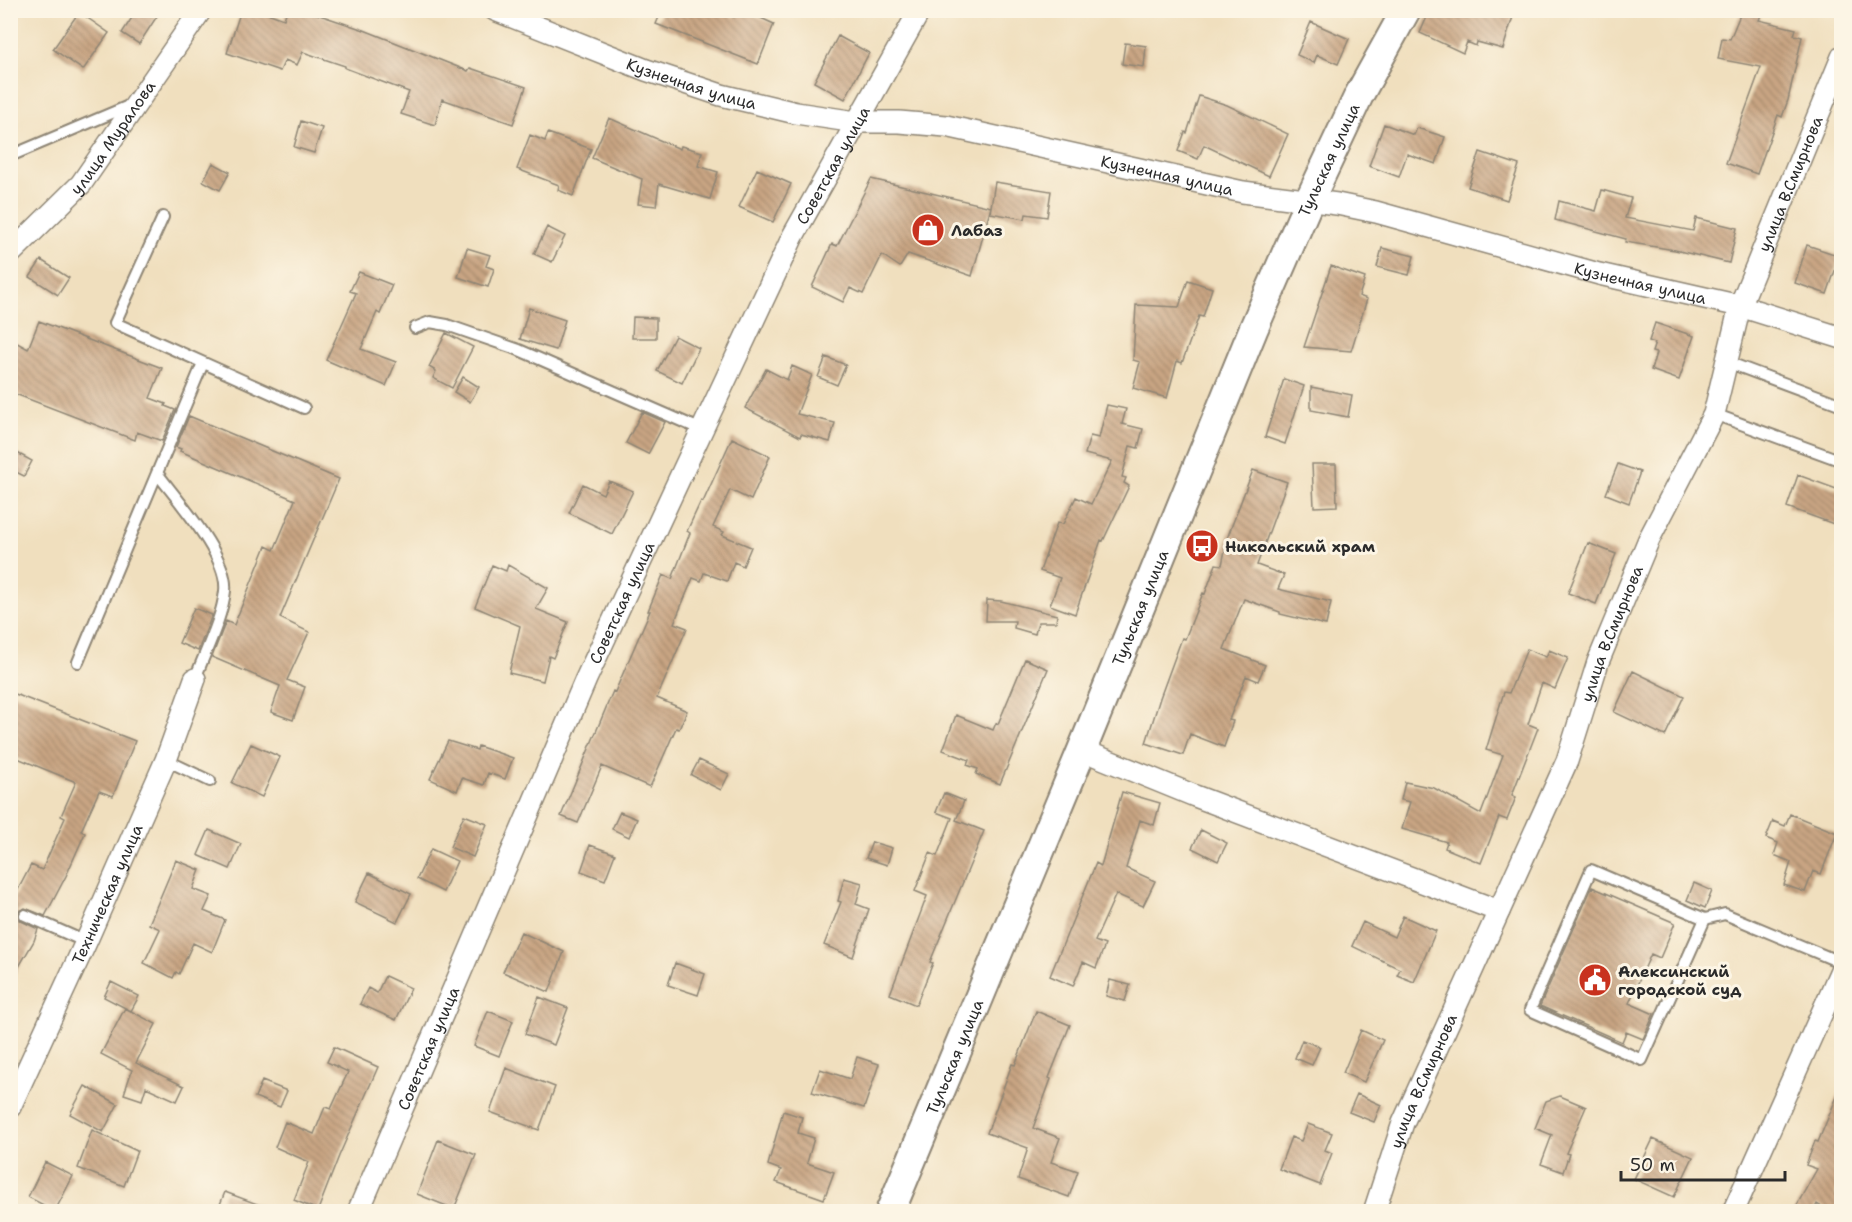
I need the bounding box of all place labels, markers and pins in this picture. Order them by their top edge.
shop icon: Лабаз [910,212,946,248]
place label: Лабаз [951,220,1003,241]
bus stop icon: Никольский храм [1184,528,1220,564]
place label: Никольский храм [1225,536,1376,557]
place label: Алексинский городской суд [1618,961,1742,1000]
public building icon: Алексинский городской суд [1577,962,1613,998]

